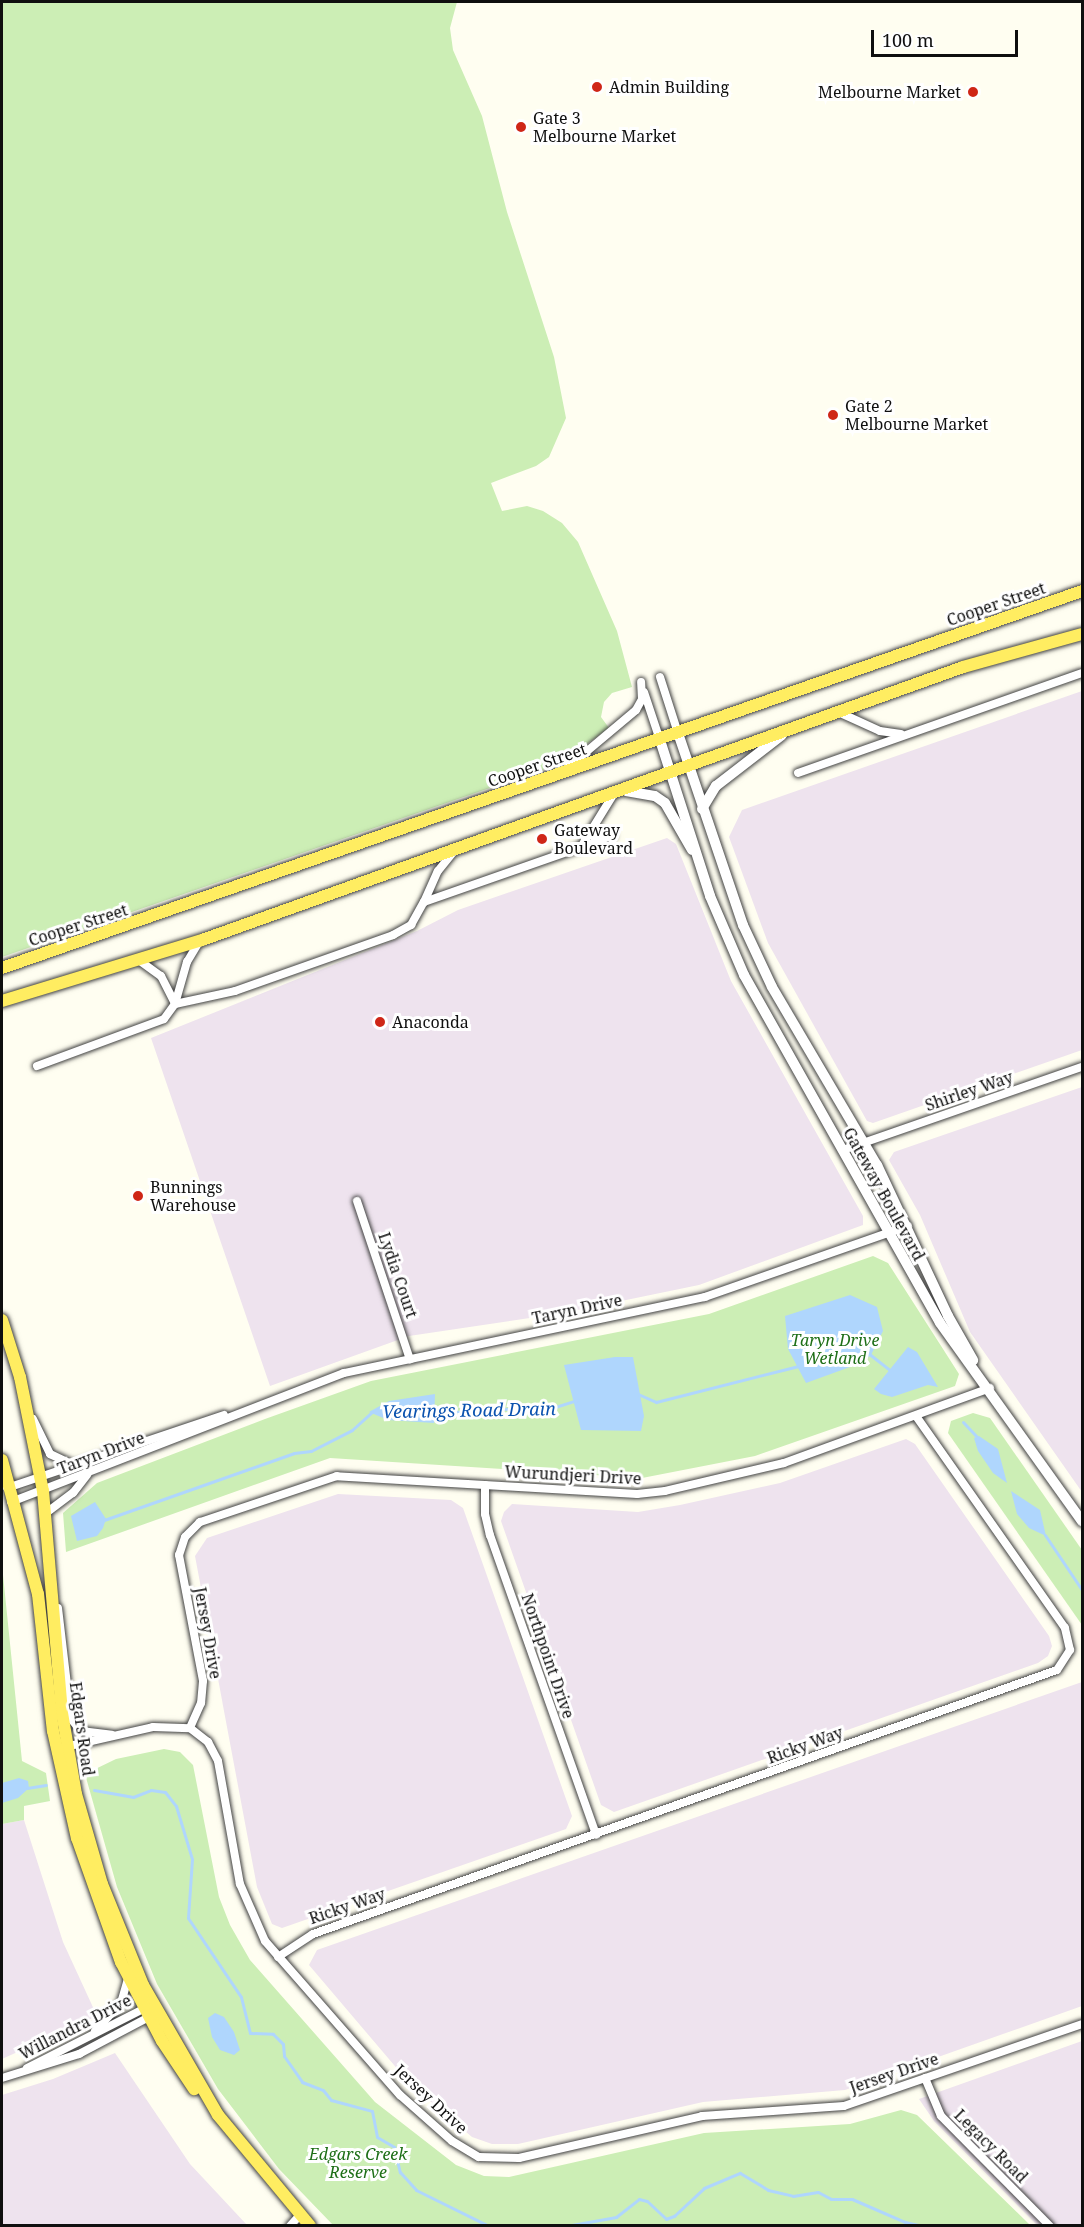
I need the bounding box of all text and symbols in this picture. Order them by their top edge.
scale bar [874,18,1021,56]
text: 100 m [882,28,934,52]
place label: Admin Building [609,77,729,97]
marker: Admin Building [590,80,604,94]
place label: Melbourne Market [818,82,961,102]
marker: Melbourne Market [966,85,980,99]
place label: Gate 3 Melbourne Market [533,108,676,146]
marker: Gate 3 Melbourne Market [514,120,528,134]
place label: Gate 2 Melbourne Market [845,396,988,434]
marker: Gate 2 Melbourne Market [826,408,840,422]
street label: Cooper Street [944,578,1048,630]
street label: Cooper Street [485,739,589,791]
place label: Gateway Boulevard [554,820,633,858]
marker: Gateway Boulevard [535,832,549,846]
street label: Cooper Street [26,900,130,950]
place label: Anaconda [392,1012,469,1032]
marker: Anaconda [373,1015,387,1029]
street label: Shirley Way [923,1067,1015,1115]
street label: Gateway Boulevard [839,1124,929,1264]
place label: Bunnings Warehouse [150,1177,236,1215]
marker: Bunnings Warehouse [131,1189,145,1203]
street label: Lydia Court [374,1230,422,1320]
street label: Taryn Drive [530,1290,624,1328]
park label: Taryn Drive Wetland [791,1330,879,1368]
water label: Vearings Road Drain [382,1398,556,1422]
street label: Taryn Drive [55,1428,147,1478]
street label: Wurundjeri Drive [504,1462,642,1488]
street label: Jersey Drive [190,1586,226,1680]
street label: Northpoint Drive [518,1591,578,1721]
street label: Edgars Road [66,1681,98,1777]
street label: Ricky Way [764,1722,846,1768]
street label: Ricky Way [306,1884,388,1928]
street label: Willandra Drive [16,1990,134,2064]
street label: Jersey Drive [847,2049,941,2097]
street label: Jersey Drive [390,2060,472,2138]
street label: Legacy Road [950,2105,1032,2187]
park label: Edgars Creek Reserve [309,2144,407,2182]

